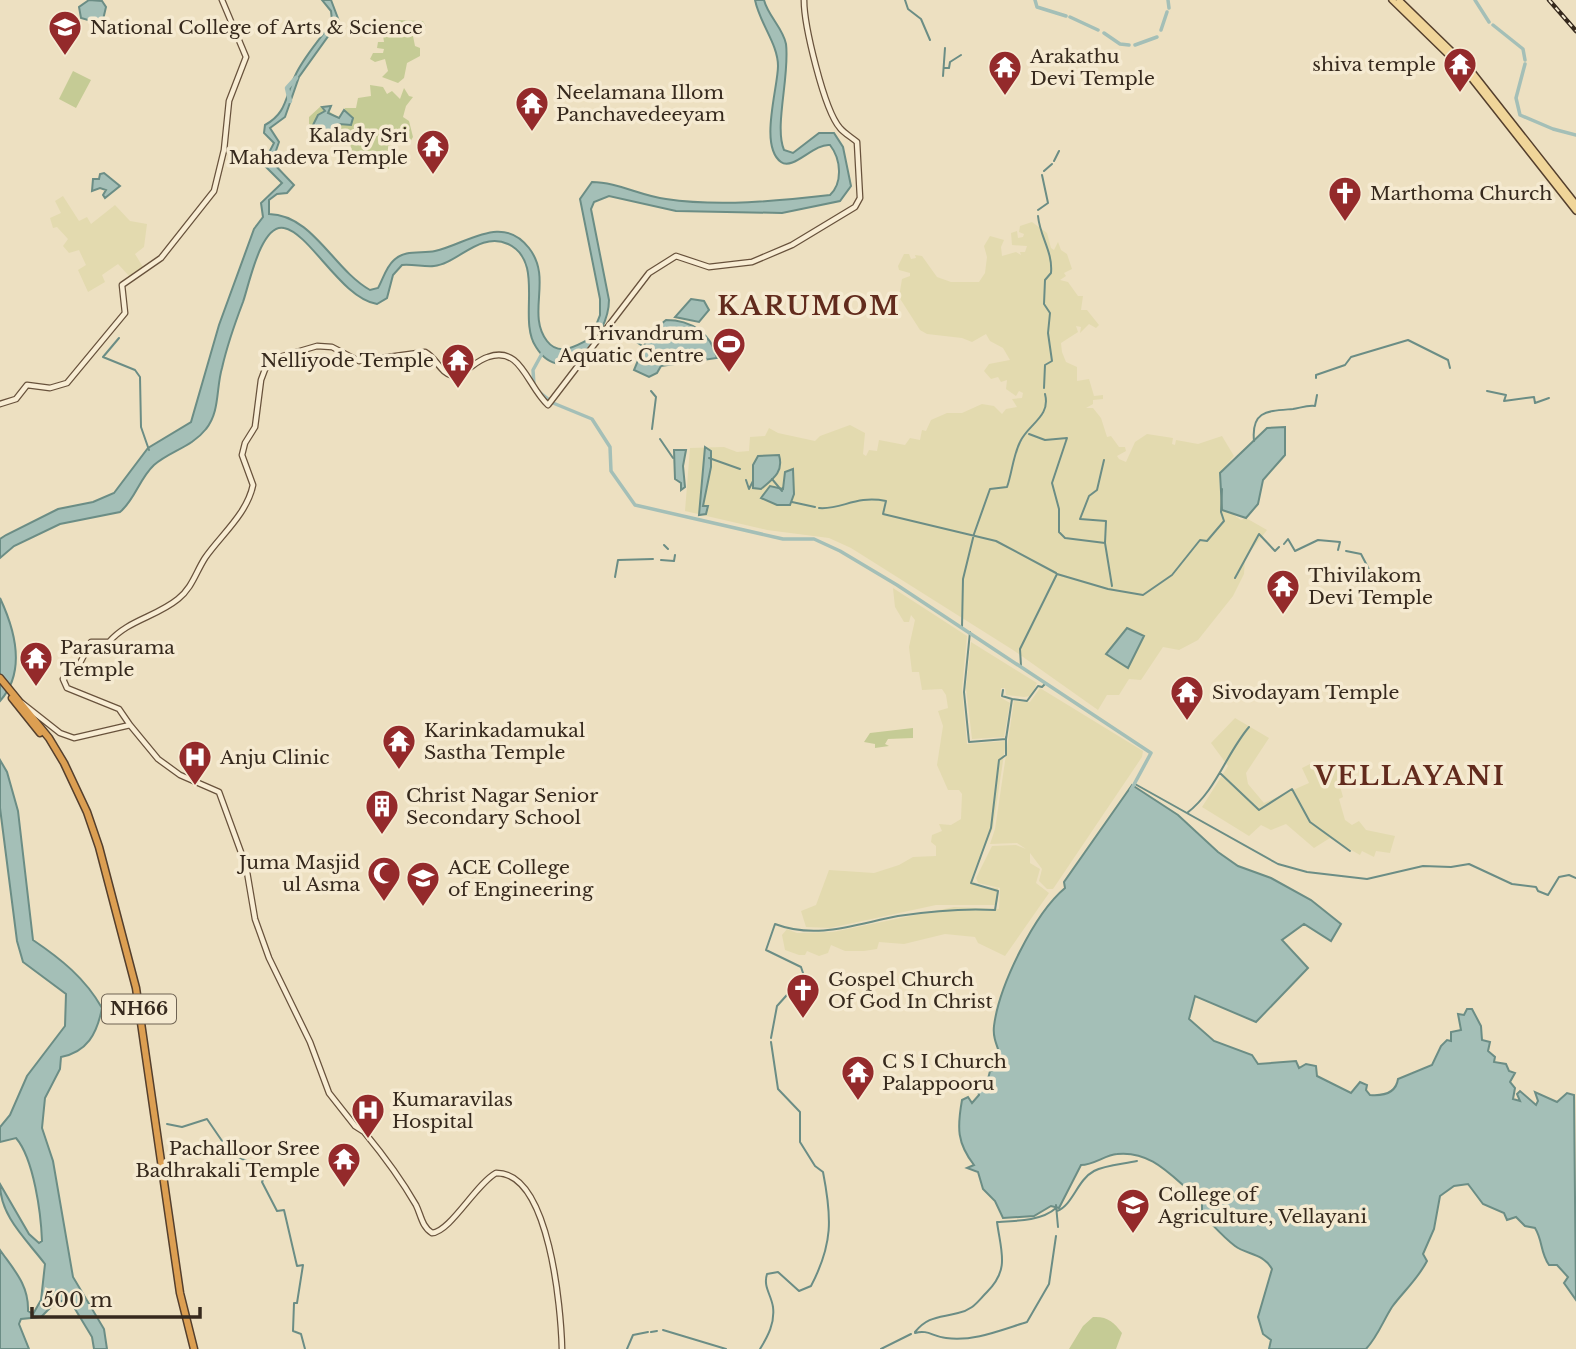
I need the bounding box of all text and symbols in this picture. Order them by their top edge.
school or university icon: National College of Arts & Science [46,8,84,57]
place label: National College of Arts & Science [90,16,423,39]
place label: Arakathu Devi Temple [1029,45,1155,90]
temple icon: shiva temple [1441,45,1479,94]
temple icon: Arakathu Devi Temple [986,48,1024,97]
place label: shiva temple [1312,53,1436,76]
place label: Neelamana Illom Panchavedeeyam [556,81,725,126]
temple icon: Neelamana Illom Panchavedeeyam [513,84,551,133]
place label: Kalady Sri Mahadeva Temple [229,124,409,169]
temple icon: Kalady Sri Mahadeva Temple [414,127,452,176]
church icon: Marthoma Church [1326,174,1364,223]
place label: Marthoma Church [1370,182,1552,205]
district label: KARUMOM [717,290,901,322]
place label: Trivandrum Aquatic Centre [558,322,704,367]
sports icon: Trivandrum Aquatic Centre [710,325,748,374]
temple icon: Nelliyode Temple [439,341,477,390]
place label: Nelliyode Temple [261,349,434,372]
place label: Thivilakom Devi Temple [1308,564,1433,609]
temple icon: Thivilakom Devi Temple [1264,567,1302,616]
place label: Parasurama Temple [60,636,175,681]
temple icon: Parasurama Temple [17,639,55,688]
temple icon: Sivodayam Temple [1168,673,1206,722]
place label: Sivodayam Temple [1212,681,1399,704]
place label: Karinkadamukal Sastha Temple [424,719,585,764]
temple icon: Karinkadamukal Sastha Temple [380,722,418,771]
hospital icon: Anju Clinic [176,738,214,787]
place label: Anju Clinic [219,746,329,769]
district label: VELLAYANI [1313,760,1506,792]
place label: Christ Nagar Senior Secondary School [406,784,598,829]
building icon: Christ Nagar Senior Secondary School [363,787,401,836]
place label: Juma Masjid ul Asma [236,851,360,896]
mosque icon: Juma Masjid ul Asma [365,854,403,903]
place label: ACE College of Engineering [447,856,594,901]
school or university icon: ACE College of Engineering [404,859,442,908]
place label: Gospel Church Of God In Christ [828,968,993,1013]
church icon: Gospel Church Of God In Christ [784,971,822,1020]
road number: NH66 [102,994,176,1024]
place label: C S I Church Palappooru [882,1050,1007,1095]
temple icon: C S I Church Palappooru [839,1053,877,1102]
place label: Kumaravilas Hospital [392,1088,513,1133]
hospital icon: Kumaravilas Hospital [349,1091,387,1140]
place label: Pachalloor Sree Badhrakali Temple [135,1137,320,1182]
temple icon: Pachalloor Sree Badhrakali Temple [325,1140,363,1189]
place label: College of Agriculture, Vellayani [1157,1183,1367,1228]
school or university icon: College of Agriculture, Vellayani [1114,1186,1152,1235]
scale bar [32,1276,200,1320]
text: 500 m [42,1287,113,1313]

